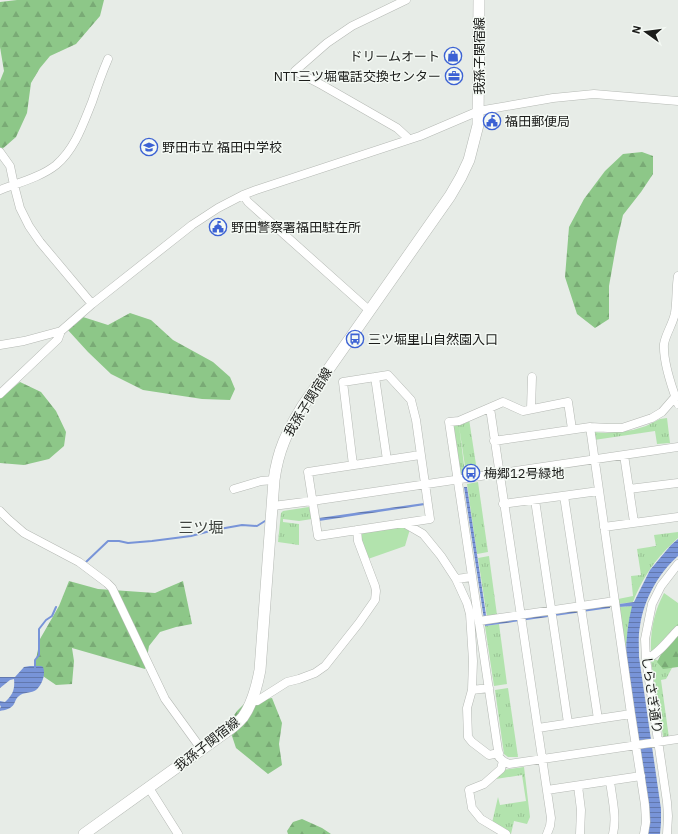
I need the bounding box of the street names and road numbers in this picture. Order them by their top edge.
street label: 我孫子関宿線 [471,17,488,95]
street label: 我孫子関宿線 [280,364,336,440]
street label: しらさぎ通り [638,655,666,735]
street label: 我孫子関宿線 [171,713,243,775]

